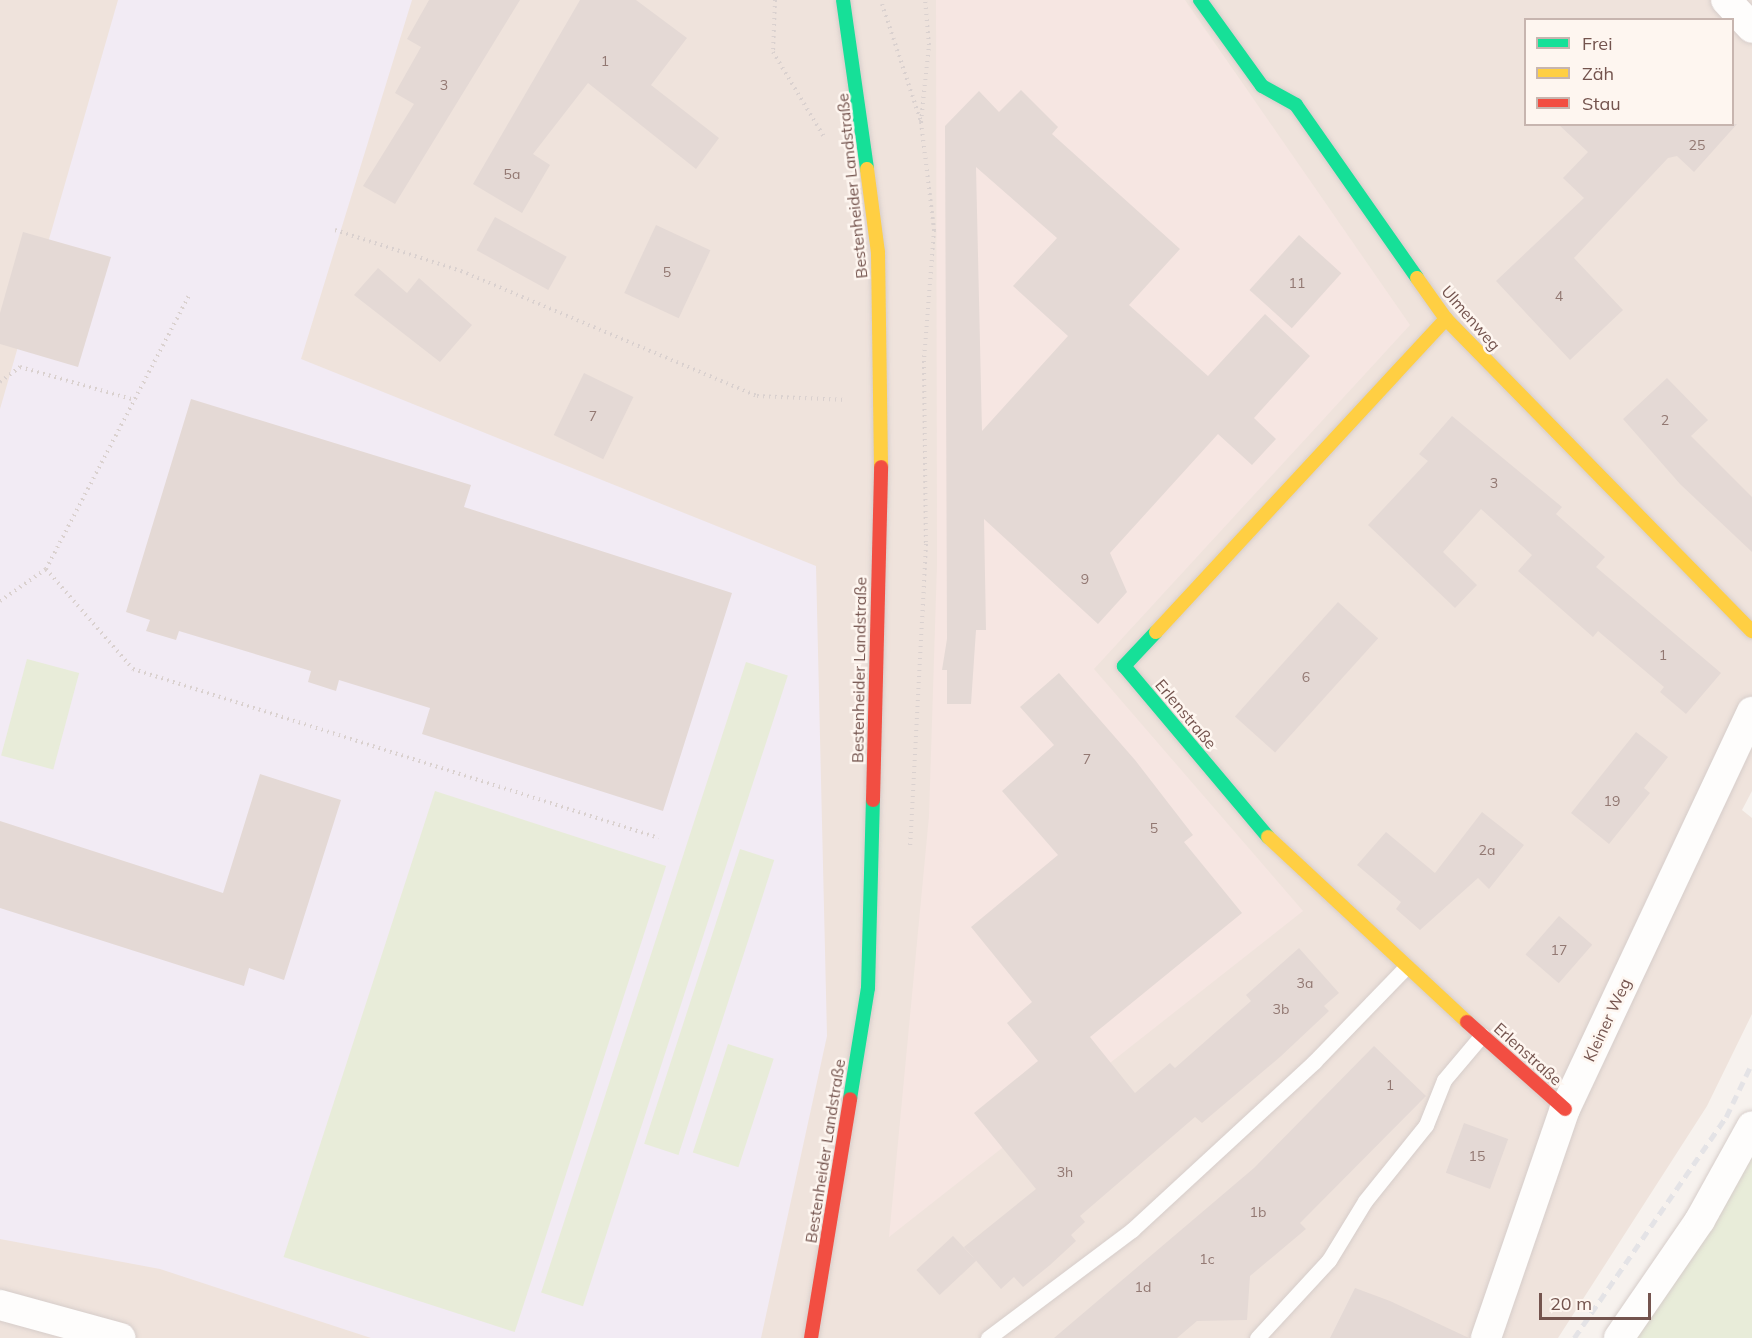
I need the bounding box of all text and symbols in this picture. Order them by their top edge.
legend [1524,18,1734,126]
text: Frei [1582,32,1612,55]
house number: 1 [601,53,609,69]
text: Zäh [1582,62,1614,85]
house number: 3 [440,77,448,93]
street label: Bestenheider Landstraße [833,92,871,280]
text: Stau [1582,92,1621,115]
house number: 25 [1689,137,1705,153]
house number: 5a [504,166,520,182]
house number: 5 [663,264,671,280]
house number: 11 [1289,275,1305,291]
street label: Ulmenweg [1438,282,1504,354]
house number: 4 [1555,288,1563,304]
house number: 7 [589,408,597,424]
house number: 2 [1661,412,1669,428]
house number: 3 [1490,475,1498,491]
house number: 9 [1081,571,1089,587]
street label: Bestenheider Landstraße [848,577,870,763]
house number: 1 [1659,647,1667,663]
house number: 6 [1302,669,1310,685]
street label: Erlenstraße [1151,675,1221,753]
house number: 7 [1083,751,1091,767]
house number: 19 [1604,793,1620,809]
house number: 5 [1150,820,1158,836]
house number: 2a [1479,842,1495,858]
house number: 17 [1551,942,1567,958]
house number: 3a [1297,975,1313,991]
street label: Kleiner Weg [1579,975,1635,1065]
house number: 3b [1273,1001,1289,1017]
street label: Erlenstraße [1490,1019,1566,1089]
street label: Bestenheider Landstraße [801,1058,849,1244]
house number: 1 [1386,1077,1394,1093]
house number: 15 [1469,1148,1485,1164]
house number: 3h [1057,1164,1073,1180]
house number: 1b [1250,1204,1266,1220]
house number: 1c [1199,1251,1215,1267]
house number: 1d [1135,1279,1151,1295]
scale bar [1542,1281,1654,1319]
text: 20 m [1550,1292,1592,1315]

